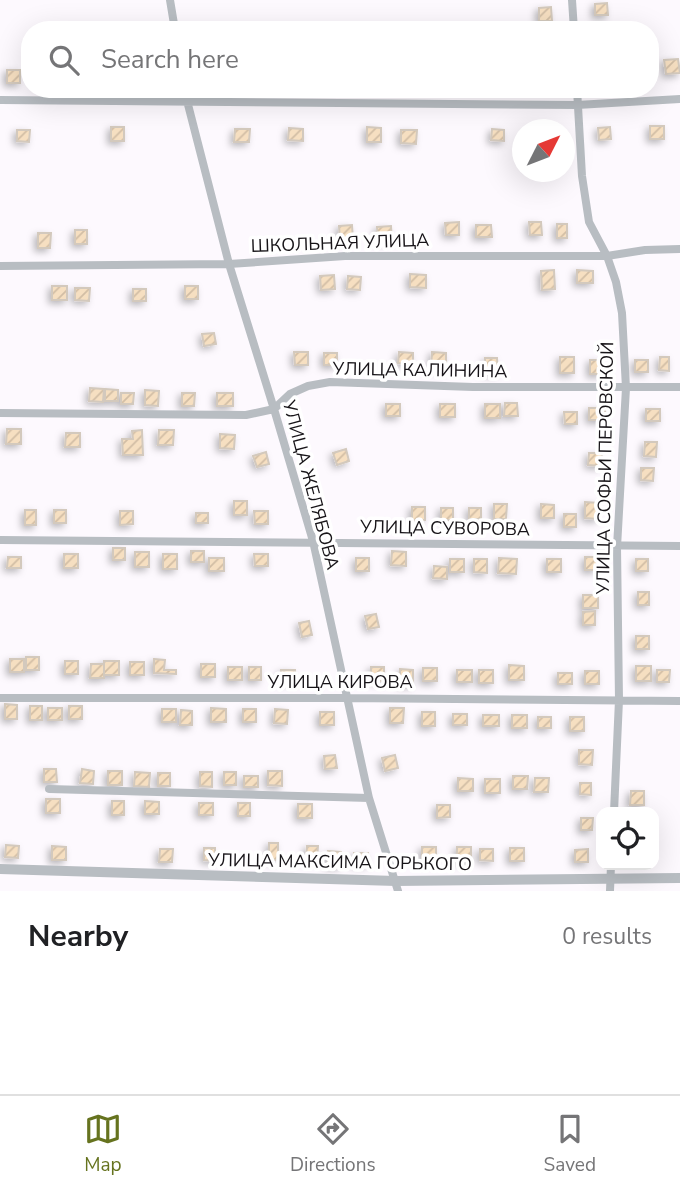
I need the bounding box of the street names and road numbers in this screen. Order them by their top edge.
street label: ШКОЛЬНАЯ УЛИЦА [250,228,430,258]
street label: УЛИЦА СОФЬИ ПЕРОВСКОЙ [591,341,619,596]
street label: УЛИЦА КАЛИНИНА [331,356,508,384]
street label: УЛИЦА ЖЕЛЯБОВА [277,397,345,572]
street label: УЛИЦА СУВОРОВА [359,515,530,541]
street label: УЛИЦА КИРОВА [266,670,413,694]
street label: УЛИЦА МАКСИМА ГОРЬКОГО [207,848,472,876]

